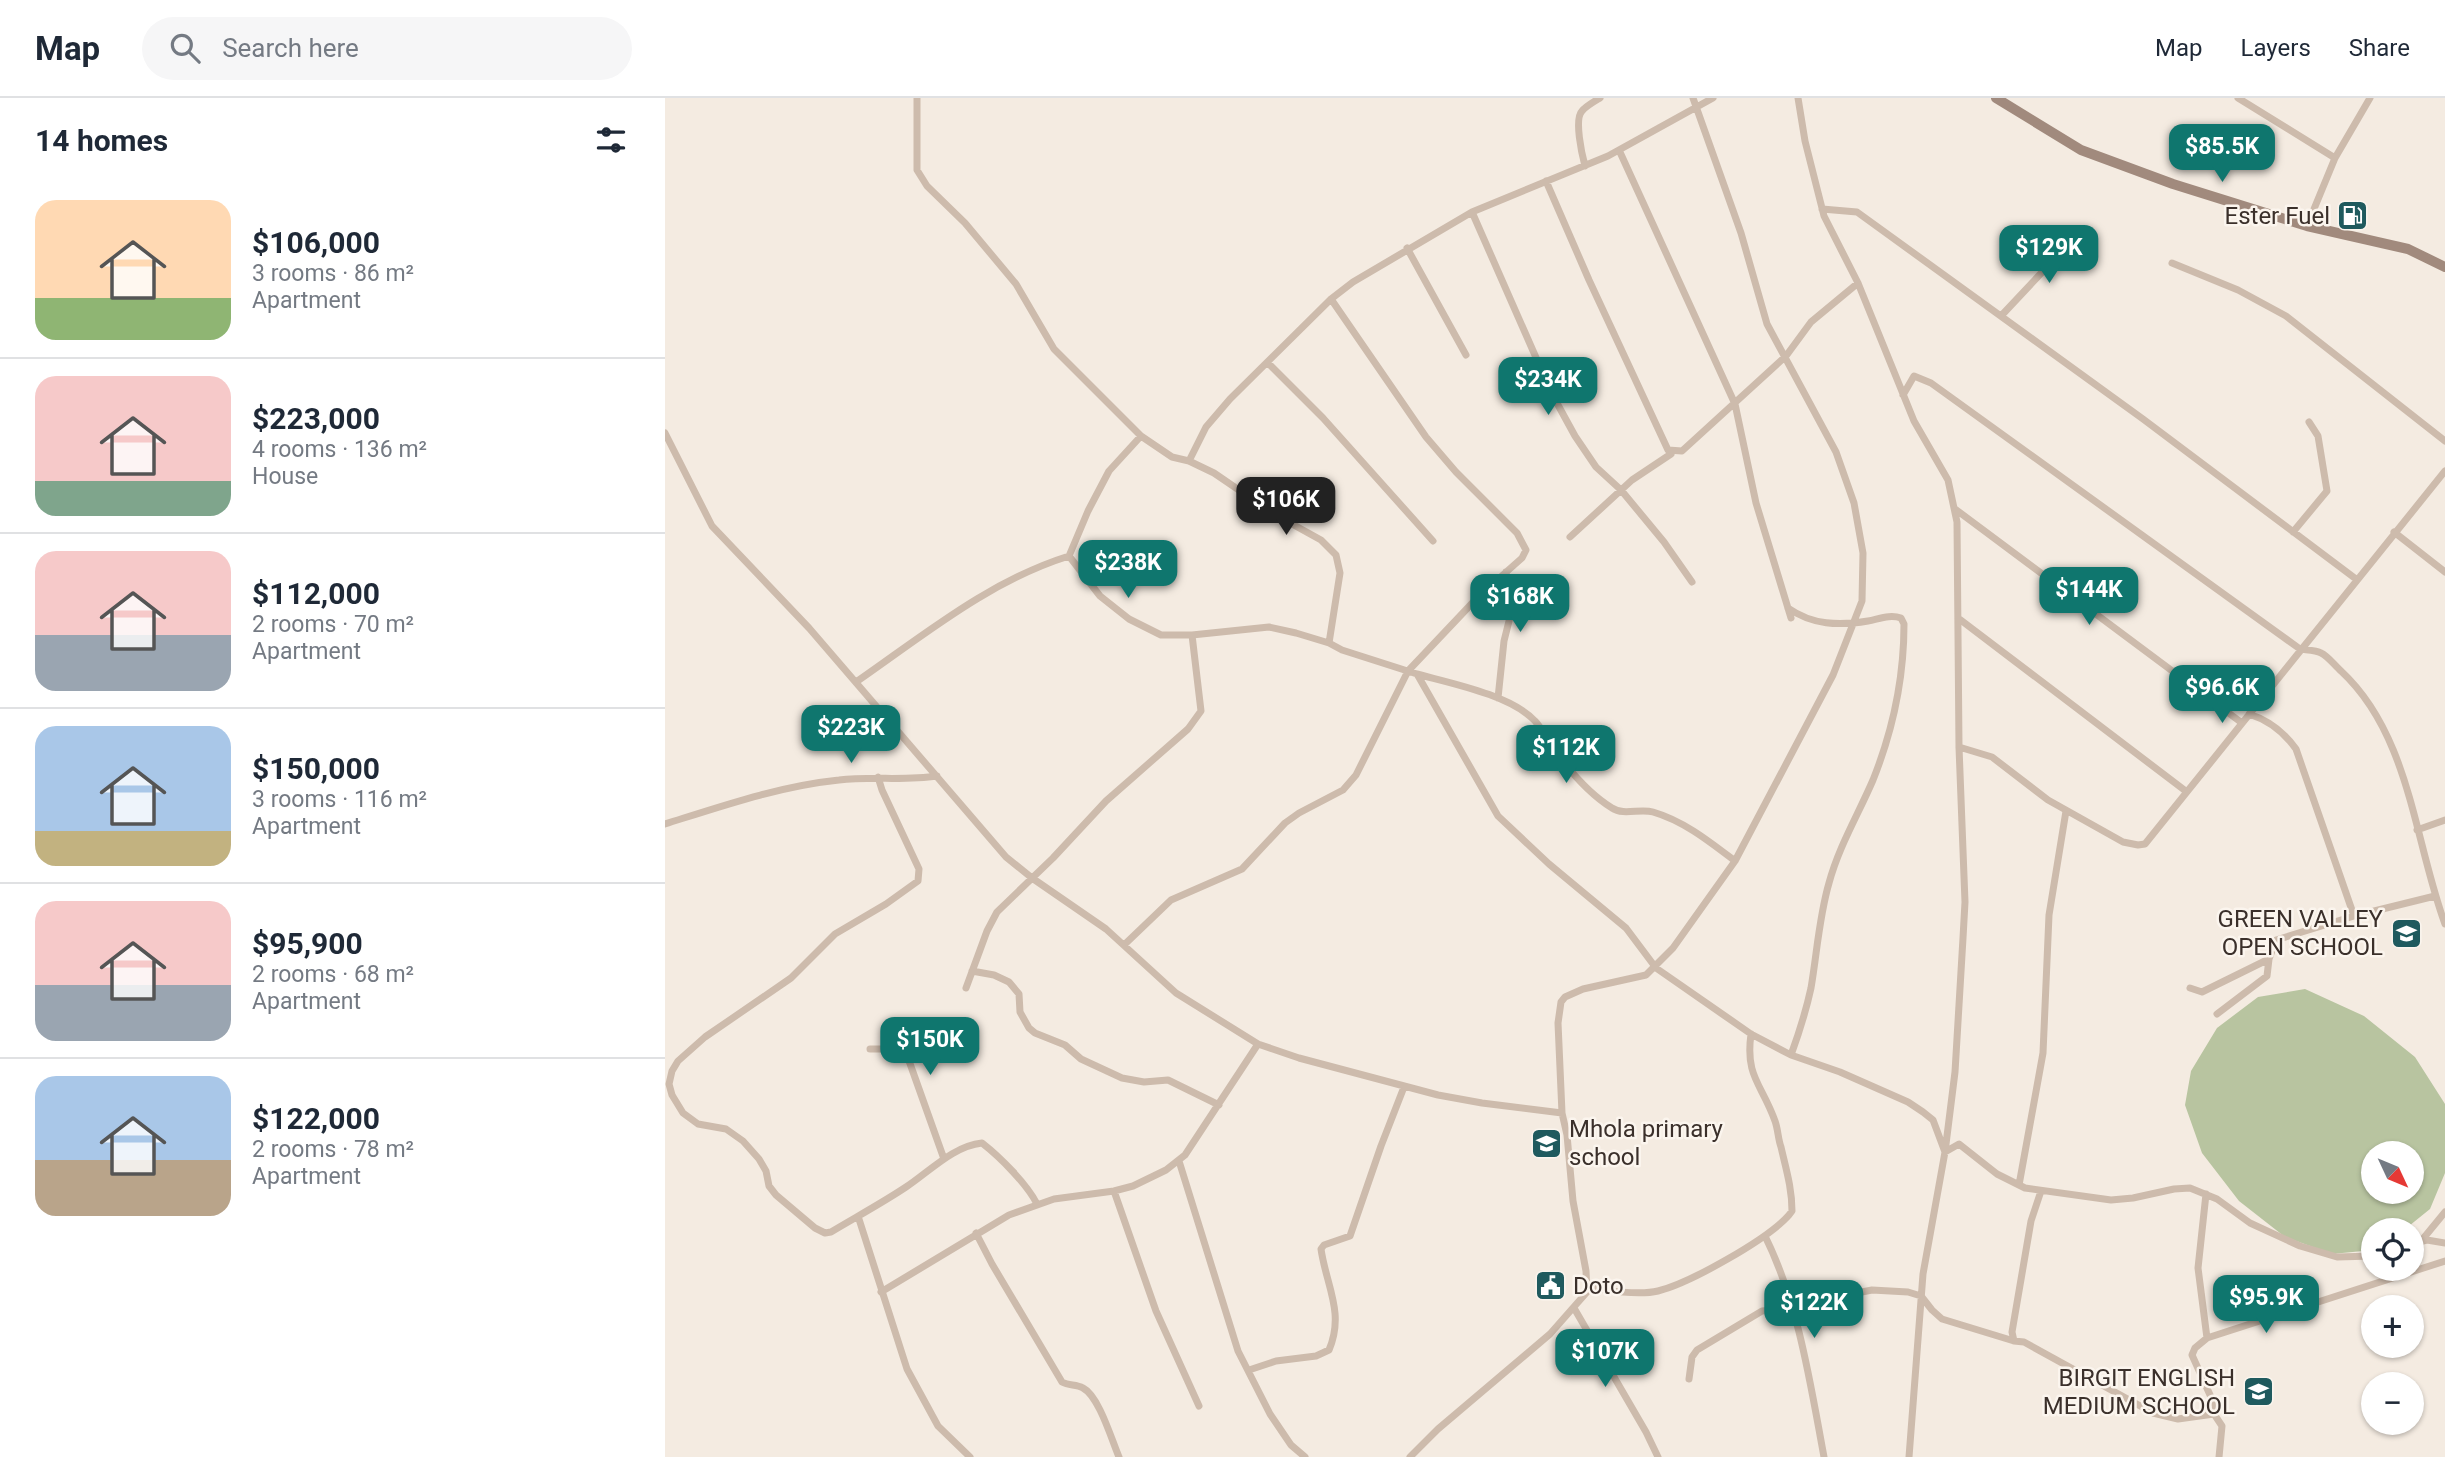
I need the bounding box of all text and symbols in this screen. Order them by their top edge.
search box [142,17,632,80]
text: Map [35,29,100,68]
icon: search [166,29,204,67]
text: Search here [222,33,359,63]
text: Map [2155,34,2203,62]
text: Layers [2241,34,2311,62]
text: Share [2349,34,2410,62]
icon: filters [592,121,630,159]
text: 14 homes [35,123,168,158]
pin: $85.5K [2165,125,2279,184]
text: $85.5K [2185,133,2259,160]
fuel station icon: Ester Fuel [2336,199,2370,233]
place label: Ester Fuel [2225,202,2330,230]
text: $106,000 [252,225,380,260]
pin: $129K [2000,226,2098,285]
icon: home [91,228,175,312]
text: $129K [2015,234,2083,261]
text: 3 rooms · 86 m² [252,260,414,287]
text: Apartment [252,287,361,314]
pin: $234K [1499,358,1597,417]
text: $234K [1514,366,1582,393]
text: $223,000 [252,401,380,436]
icon: home [91,404,175,488]
text: 4 rooms · 136 m² [252,436,427,463]
text: House [252,463,318,490]
pin: $106K [1237,478,1335,537]
text: $106K [1252,486,1320,513]
pin: $238K [1079,540,1177,600]
text: $238K [1094,549,1162,576]
pin: $144K [2040,568,2138,627]
pin: $168K [1471,574,1569,634]
text: $112,000 [252,576,380,611]
text: $144K [2055,576,2123,603]
icon: home [91,579,175,663]
text: $168K [1486,583,1554,610]
text: 2 rooms · 70 m² [252,611,414,638]
text: Apartment [252,638,361,665]
pin: $96.6K [2165,666,2279,725]
text: $96.6K [2185,674,2259,701]
pin: $223K [802,706,900,765]
text: $223K [817,714,885,741]
pin: $112K [1517,726,1615,785]
text: $112K [1532,734,1600,761]
text: $150,000 [252,751,380,786]
icon: home [91,754,175,838]
text: 3 rooms · 116 m² [252,786,427,813]
text: Apartment [252,813,361,840]
place label: GREEN VALLEY OPEN SCHOOL [2218,905,2384,961]
school or university icon: GREEN VALLEY OPEN SCHOOL [2389,916,2423,950]
text: $95,900 [252,926,363,961]
icon: home [91,929,175,1013]
text: 2 rooms · 68 m² [252,961,414,988]
text: Apartment [252,988,361,1015]
pin: $150K [881,1018,979,1077]
text: $150K [896,1026,964,1053]
text: $122,000 [252,1101,380,1136]
icon: home [91,1104,175,1188]
place label: Mhola primary school [1569,1115,1724,1171]
school or university icon: Mhola primary school [1529,1126,1563,1160]
text: 2 rooms · 78 m² [252,1136,414,1163]
north arrow [2361,1141,2424,1204]
map controls [2361,1141,2424,1435]
text: Apartment [252,1163,361,1190]
button: locate [2361,1218,2424,1281]
public building icon: Doto [1533,1269,1567,1303]
place label: Doto [1573,1272,1624,1300]
pin: $95.9K [2209,1276,2323,1335]
pin: $122K [1765,1280,1863,1340]
text: $95.9K [2229,1284,2303,1311]
text: $122K [1780,1289,1848,1316]
button: + [2361,1295,2424,1358]
pin: $107K [1556,1330,1654,1389]
text: $107K [1571,1338,1639,1365]
place label: BIRGIT ENGLISH MEDIUM SCHOOL [2043,1364,2235,1420]
button: − [2361,1372,2424,1435]
school or university icon: BIRGIT ENGLISH MEDIUM SCHOOL [2241,1375,2275,1409]

